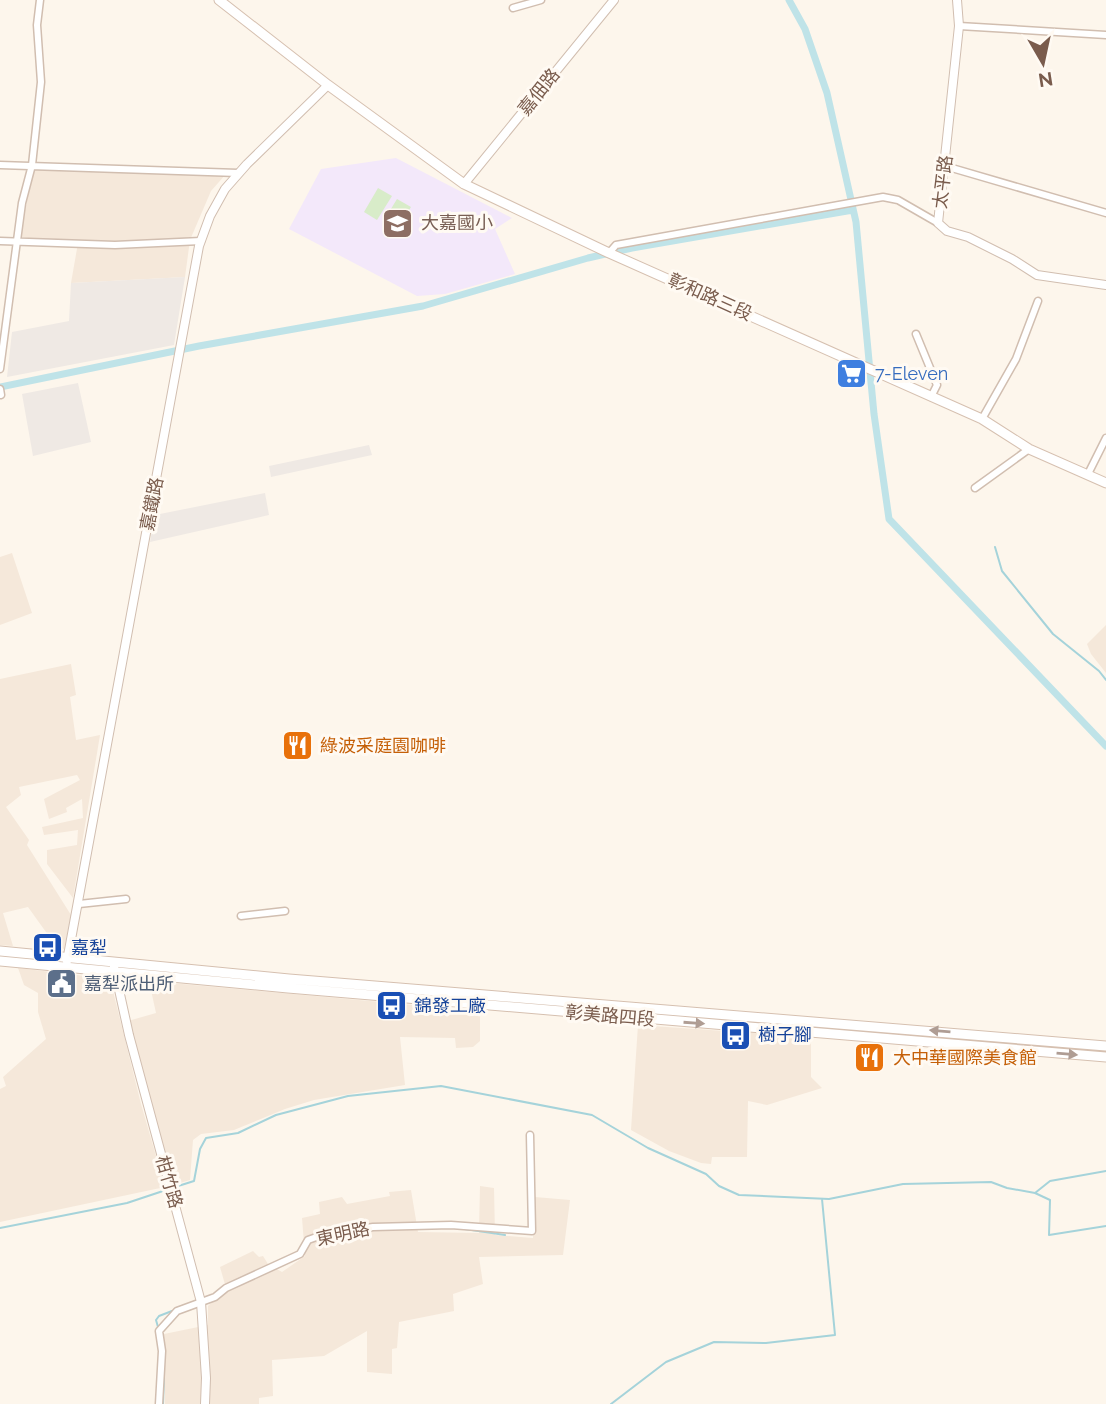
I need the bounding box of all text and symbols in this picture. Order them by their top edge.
north arrow [1008,28,1078,98]
street label: 嘉佃路 [513,64,564,119]
text: N [1037,68,1055,92]
street label: 太平路 [929,154,956,210]
school or university icon: 大嘉國小 [381,206,415,240]
place label: 大嘉國小 [421,212,493,233]
street label: 彰和路三段 [665,269,756,324]
supermarket icon: 7-Eleven [835,357,869,391]
place label: 7-Eleven [875,363,948,384]
street label: 嘉鐵路 [136,475,167,532]
restaurant icon: 綠波采庭園咖啡 [280,729,314,763]
place label: 綠波采庭園咖啡 [320,735,446,756]
bus stop icon: 嘉犁 [31,931,65,965]
place label: 嘉犁 [71,937,107,958]
public building icon: 嘉犁派出所 [44,967,78,1001]
place label: 嘉犁派出所 [84,973,174,994]
bus stop icon: 錦發工廠 [374,989,408,1023]
place label: 錦發工廠 [414,995,486,1016]
street label: 彰美路四段 [564,1001,656,1030]
one-way arrow [683,1018,705,1029]
bus stop icon: 樹子腳 [718,1018,752,1052]
place label: 樹子腳 [758,1024,812,1045]
one-way arrow [929,1025,951,1036]
restaurant icon: 大中華國際美食館 [853,1041,887,1075]
place label: 大中華國際美食館 [893,1047,1037,1068]
one-way arrow [1056,1049,1078,1060]
street label: 柑竹路 [152,1153,187,1211]
street label: 東明路 [314,1218,371,1249]

